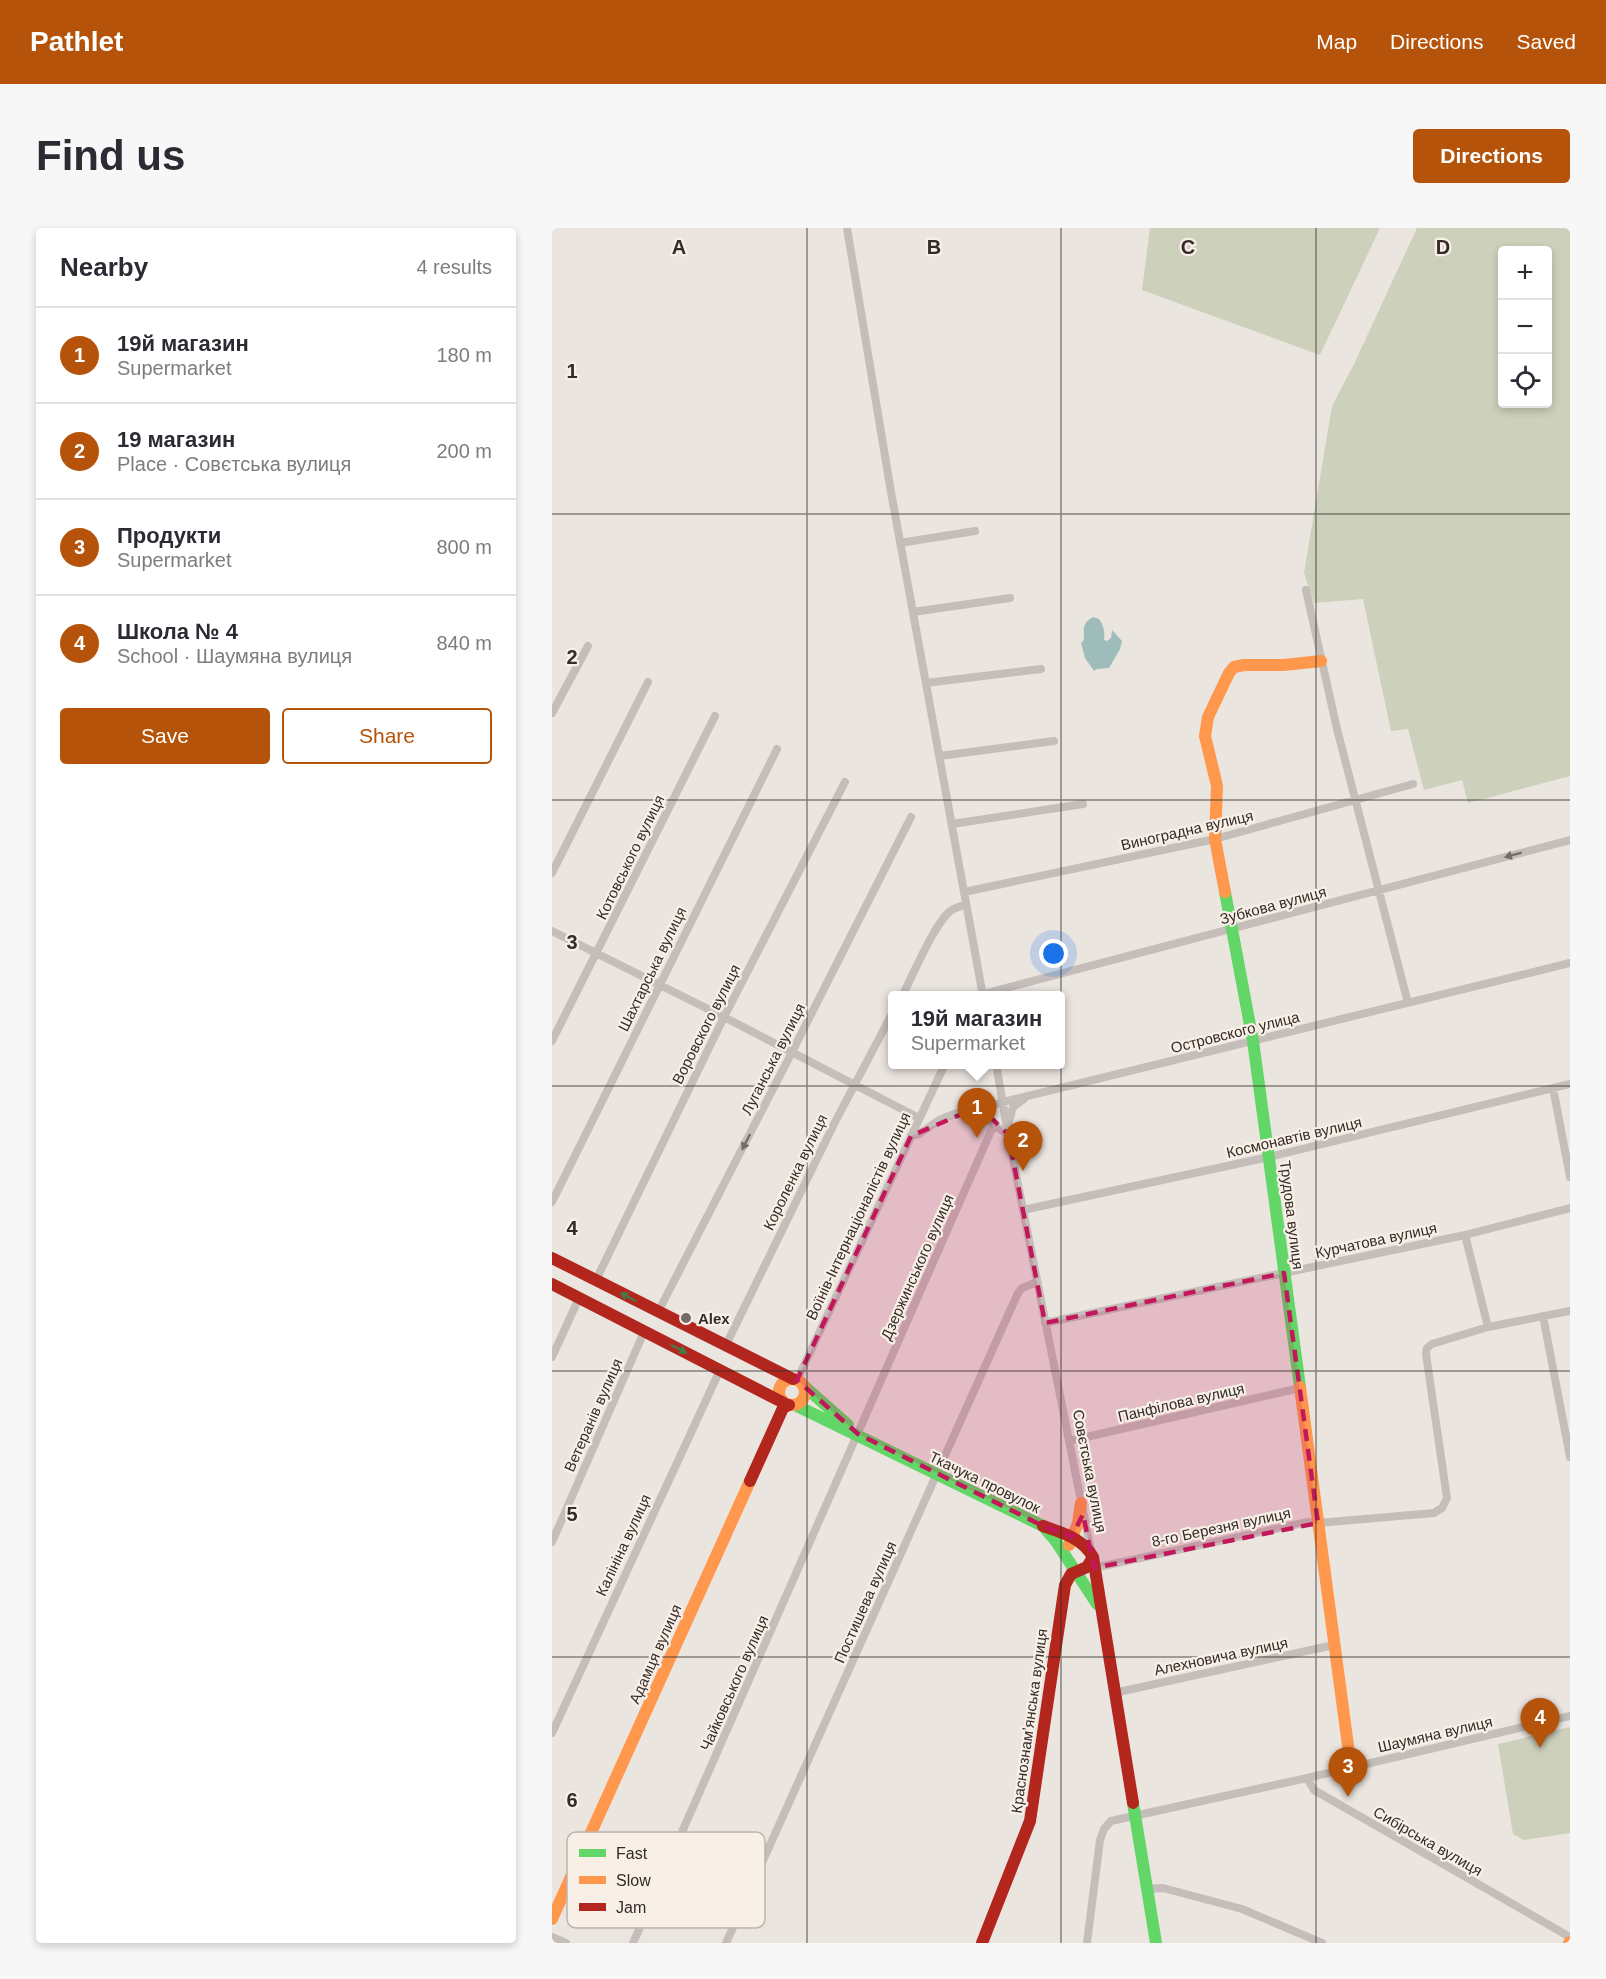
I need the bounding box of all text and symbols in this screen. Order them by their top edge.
text: Pathlet [30,26,123,57]
text: Map [1316,30,1357,53]
text: Directions [1390,30,1483,53]
text: Saved [1516,30,1576,53]
button: Directions [1413,129,1570,183]
text: Find us [36,132,185,179]
text: A [672,236,686,258]
text: B [927,236,941,258]
text: C [1181,236,1195,258]
text: D [1436,236,1450,258]
map controls [1498,246,1552,408]
button: + [1498,246,1552,300]
text: Nearby [60,252,148,282]
text: 4 results [416,256,492,278]
button: − [1498,300,1552,354]
text: 19й магазин [117,331,249,356]
text: 1 [74,344,85,366]
text: 180 m [436,344,492,366]
button: locate [1498,354,1552,408]
text: Supermarket [117,357,232,379]
text: 1 [566,360,578,382]
text: 19 магазин [117,427,235,452]
text: 2 [74,440,85,462]
text: 200 m [436,440,492,462]
text: Place · Совєтська вулиця [117,453,351,475]
text: Продукти [117,523,221,548]
text: 3 [74,536,85,558]
text: 800 m [436,536,492,558]
text: Supermarket [117,549,232,571]
text: Школа № 4 [117,619,238,644]
text: 4 [74,632,85,654]
text: 840 m [436,632,492,654]
text: School · Шаумяна вулиця [117,645,352,667]
text: 2 [566,646,578,668]
button: Save [60,708,270,764]
button: Share [282,708,492,764]
street label: Котовського вулиця [592,792,668,922]
street label: Виноградна вулиця [1119,806,1255,854]
one-way arrow [1504,851,1523,861]
street label: Зубкова вулиця [1218,883,1328,927]
street label: Шахтарська вулиця [615,904,689,1034]
text: 3 [566,931,578,953]
your location [1039,939,1068,968]
street label: Воровского вулиця [669,961,743,1087]
popup [888,991,1065,1069]
street label: Луганська вулиця [738,1000,808,1118]
text: 19й магазин [911,1006,1042,1031]
street label: Островского улица [1169,1008,1302,1056]
text: Supermarket [911,1032,1025,1054]
pin: 1 [958,1088,996,1138]
street label: Воїнів-Інтернаціоналістів вулиця [802,1110,914,1322]
street label: Короленка вулиця [760,1111,830,1233]
street label: Космонавтів вулиця [1225,1113,1363,1161]
pin: 2 [1004,1122,1042,1171]
one-way arrow [741,1133,751,1150]
street label: Трудова вулиця [1277,1160,1307,1270]
street label: Дзержинського вулиця [877,1192,957,1342]
text: 4 [566,1217,578,1239]
street label: Курчатова вулиця [1314,1219,1438,1261]
one-way arrow [619,1292,637,1302]
place label: Alex [698,1310,730,1327]
marker: Alex [679,1311,693,1325]
one-way arrow [671,1344,688,1354]
street label: Ветеранів вулиця [560,1356,626,1474]
street label: Панфілова вулиця [1116,1379,1246,1425]
street label: Совєтська вулиця [1070,1408,1110,1534]
street label: Ткачука провулок [927,1448,1044,1516]
street label: Калініна вулиця [592,1491,654,1599]
text: 5 [566,1503,578,1525]
street label: 8-го Березня вулиця [1150,1504,1292,1550]
street label: Постишева вулиця [831,1539,899,1665]
street label: Адамця вулиця [625,1602,685,1706]
street label: Чайковського вулиця [696,1613,772,1753]
street label: Краснознамʼянська вулиця [1008,1628,1050,1814]
street label: Алехновича вулиця [1153,1634,1289,1678]
pin: 4 [1520,1698,1560,1748]
street label: Шаумяна вулиця [1376,1713,1494,1755]
pin: 3 [1328,1748,1368,1797]
text: 6 [566,1789,578,1811]
street label: Сибірська вулиця [1371,1803,1485,1879]
legend [567,1832,765,1928]
text: Fast [616,1845,648,1862]
text: Slow [616,1872,651,1889]
text: Jam [616,1899,646,1916]

